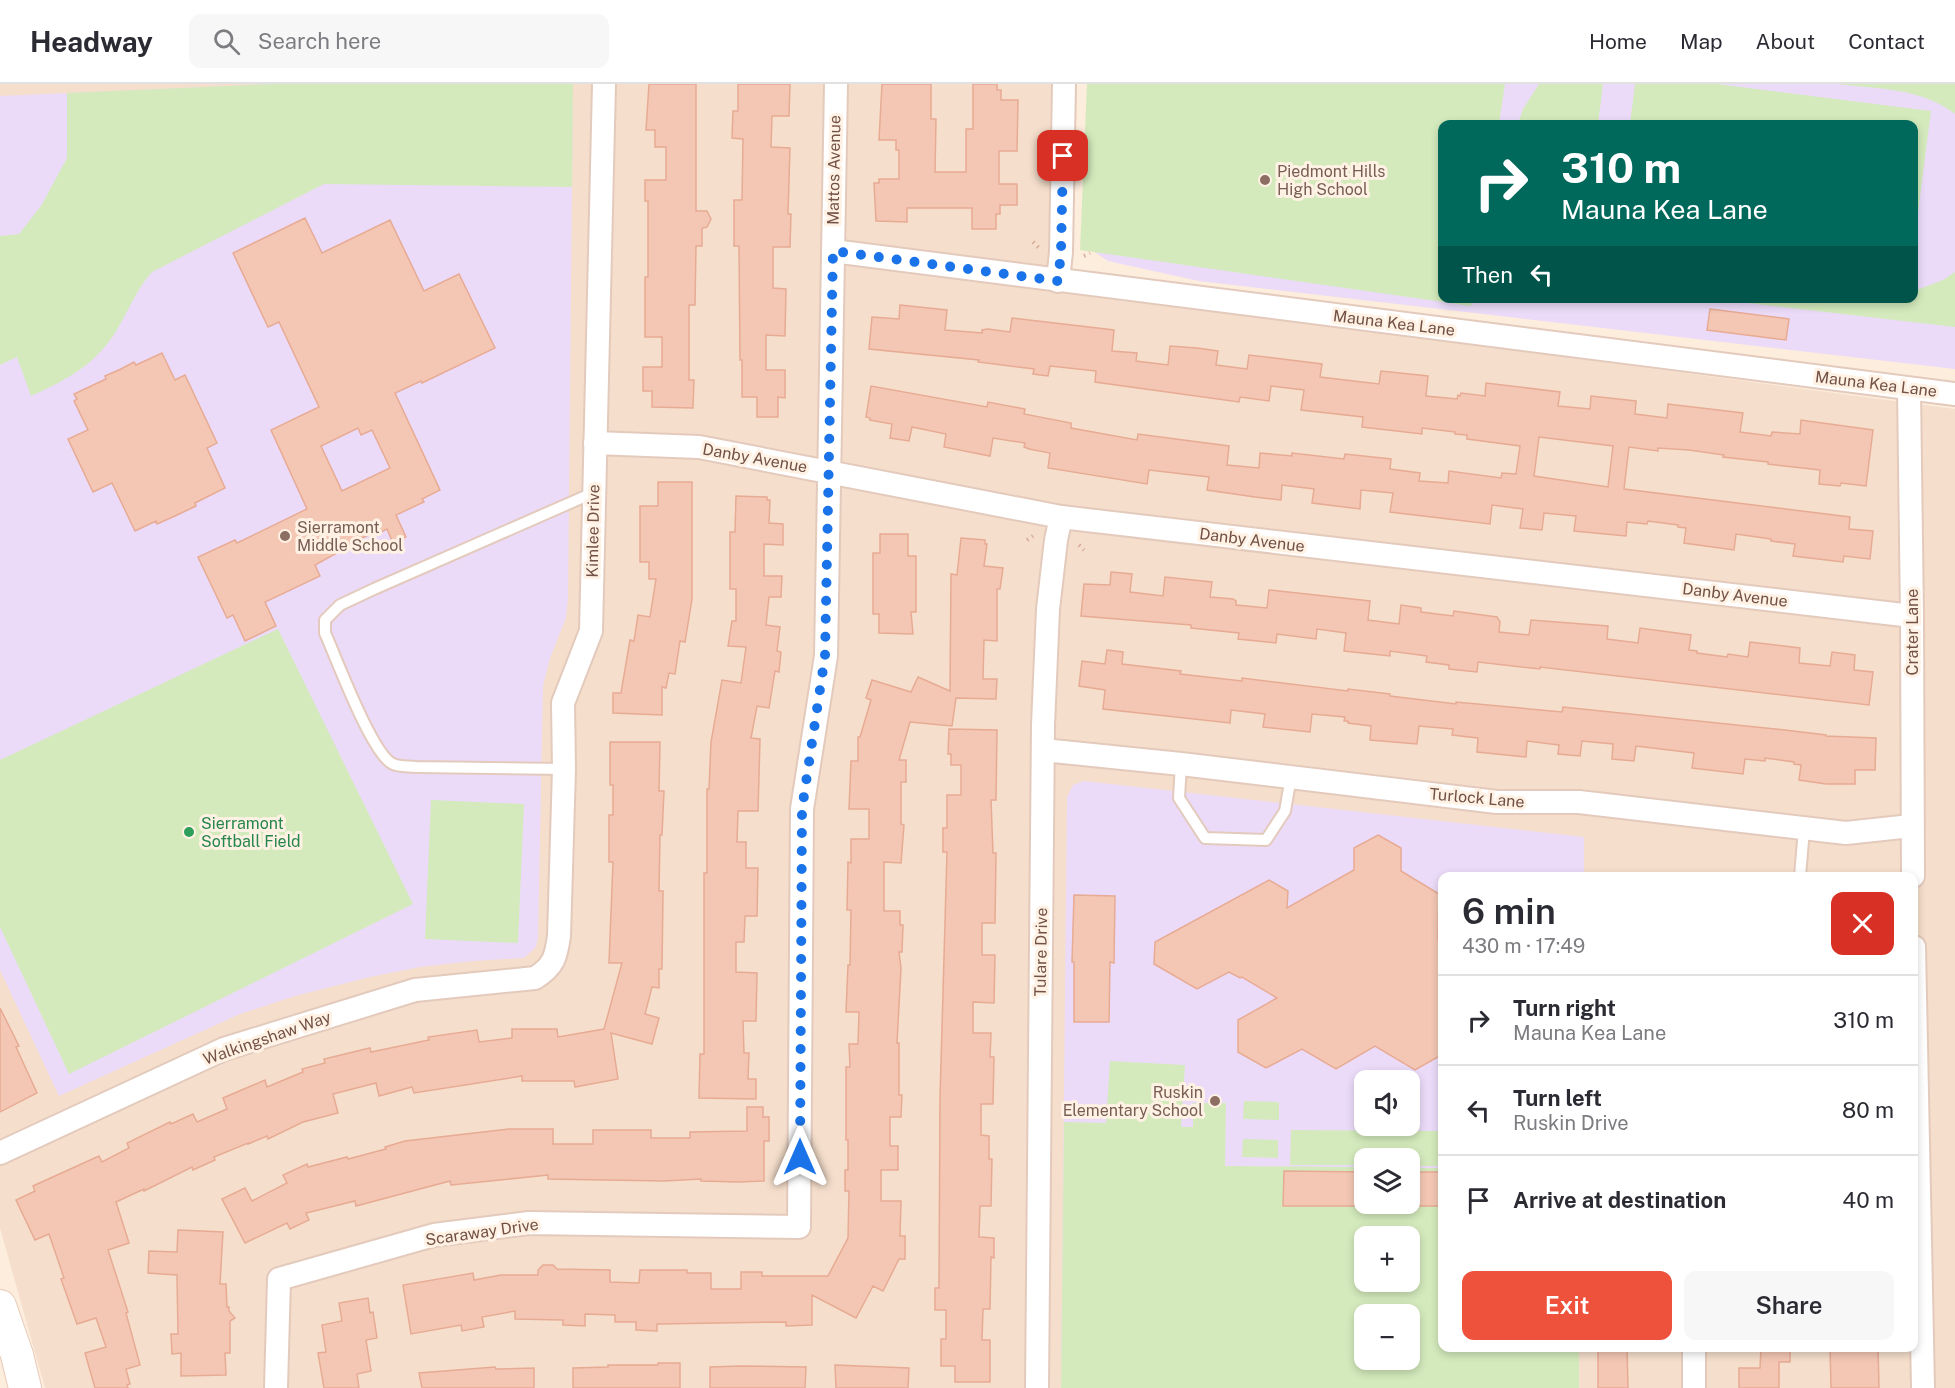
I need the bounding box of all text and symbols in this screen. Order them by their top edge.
search box [189,14,609,68]
text: Headway [30,25,153,58]
icon: search [210,25,243,58]
text: Search here [258,28,381,54]
text: Home [1589,29,1647,54]
text: Map [1680,29,1723,54]
text: About [1756,29,1815,54]
text: Contact [1848,29,1925,54]
street label: Mattos Avenue [824,115,844,225]
pin [1037,130,1088,181]
icon: arrive [1046,139,1079,172]
text: 310 m [1561,143,1681,192]
icon: right [1462,144,1540,222]
place label: Piedmont Hills High School [1277,162,1385,199]
marker: Piedmont Hills High School [1258,173,1272,187]
text: Mauna Kea Lane [1561,193,1768,225]
icon: left [1525,258,1558,291]
text: Then [1462,262,1513,288]
street label: Mauna Kea Lane [1332,306,1456,340]
street label: Mauna Kea Lane [1814,367,1938,401]
street label: Danby Avenue [701,439,809,477]
street label: Kimlee Drive [583,484,603,578]
place label: Sierramont Middle School [297,518,403,555]
street label: Danby Avenue [1198,524,1306,556]
marker: Sierramont Middle School [278,529,292,543]
street label: Danby Avenue [1681,579,1789,611]
street label: Crater Lane [1903,589,1922,675]
street label: Turlock Lane [1429,784,1525,812]
place label: Sierramont Softball Field [201,814,301,851]
marker: Sierramont Softball Field [182,825,196,839]
text: 6 min [1462,890,1556,932]
button: close [1831,892,1894,955]
street label: Tulare Drive [1031,907,1051,997]
text: 430 m · 17:49 [1462,934,1585,958]
text: Turn right [1513,995,1616,1021]
icon: right [1462,1004,1495,1037]
street label: Walkingshaw Way [201,1007,334,1069]
text: 310 m [1833,1007,1894,1033]
text: Mauna Kea Lane [1513,1021,1666,1045]
map controls [1354,1070,1420,1370]
button: sound [1354,1070,1420,1136]
place label: Ruskin Elementary School [1063,1083,1203,1120]
text: Turn left [1513,1085,1602,1111]
marker: Ruskin Elementary School [1208,1094,1222,1108]
icon: left [1462,1094,1495,1127]
text: 80 m [1842,1097,1894,1123]
text: Ruskin Drive [1513,1111,1629,1135]
position arrow [768,1125,832,1189]
button: layers [1354,1148,1420,1214]
icon: arrive [1462,1184,1495,1217]
text: Arrive at destination [1513,1187,1726,1213]
text: 40 m [1842,1187,1894,1213]
street label: Scaraway Drive [424,1215,540,1249]
button: + [1354,1226,1420,1292]
button: Exit [1462,1271,1672,1340]
button: Share [1684,1271,1894,1340]
button: − [1354,1304,1420,1370]

